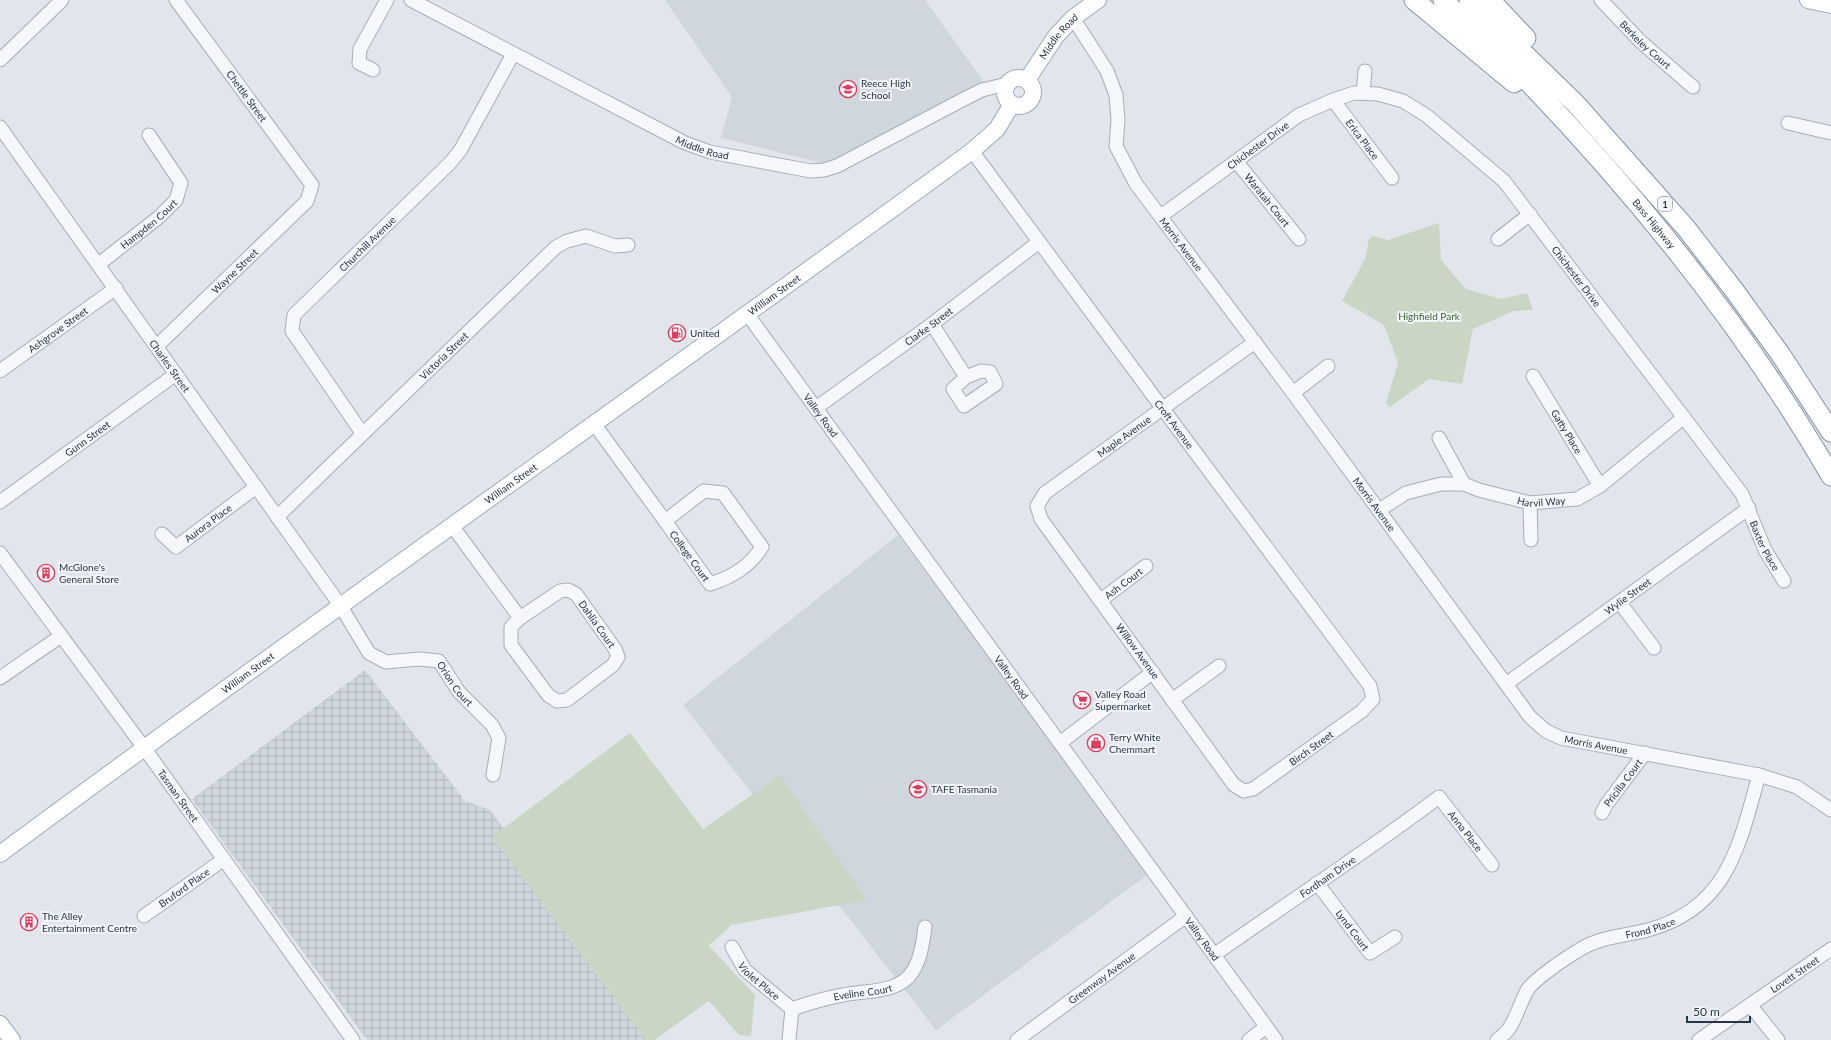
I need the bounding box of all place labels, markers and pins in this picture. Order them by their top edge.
place label: Reece High School [861,77,911,101]
school or university icon: Reece High School [838,79,858,99]
fuel station icon: United [667,323,687,343]
place label: United [690,327,720,339]
place label: McGlone's General Store [59,561,119,585]
building icon: McGlone's General Store [36,563,56,583]
place label: Valley Road Supermarket [1095,688,1151,712]
supermarket icon: Valley Road Supermarket [1072,690,1092,710]
place label: Terry White Chemmart [1109,731,1161,755]
shop icon: Terry White Chemmart [1086,733,1106,753]
school or university icon: TAFE Tasmania [908,779,928,799]
place label: TAFE Tasmania [931,783,997,795]
place label: The Alley Entertainment Centre [42,910,137,934]
building icon: The Alley Entertainment Centre [19,912,39,932]

